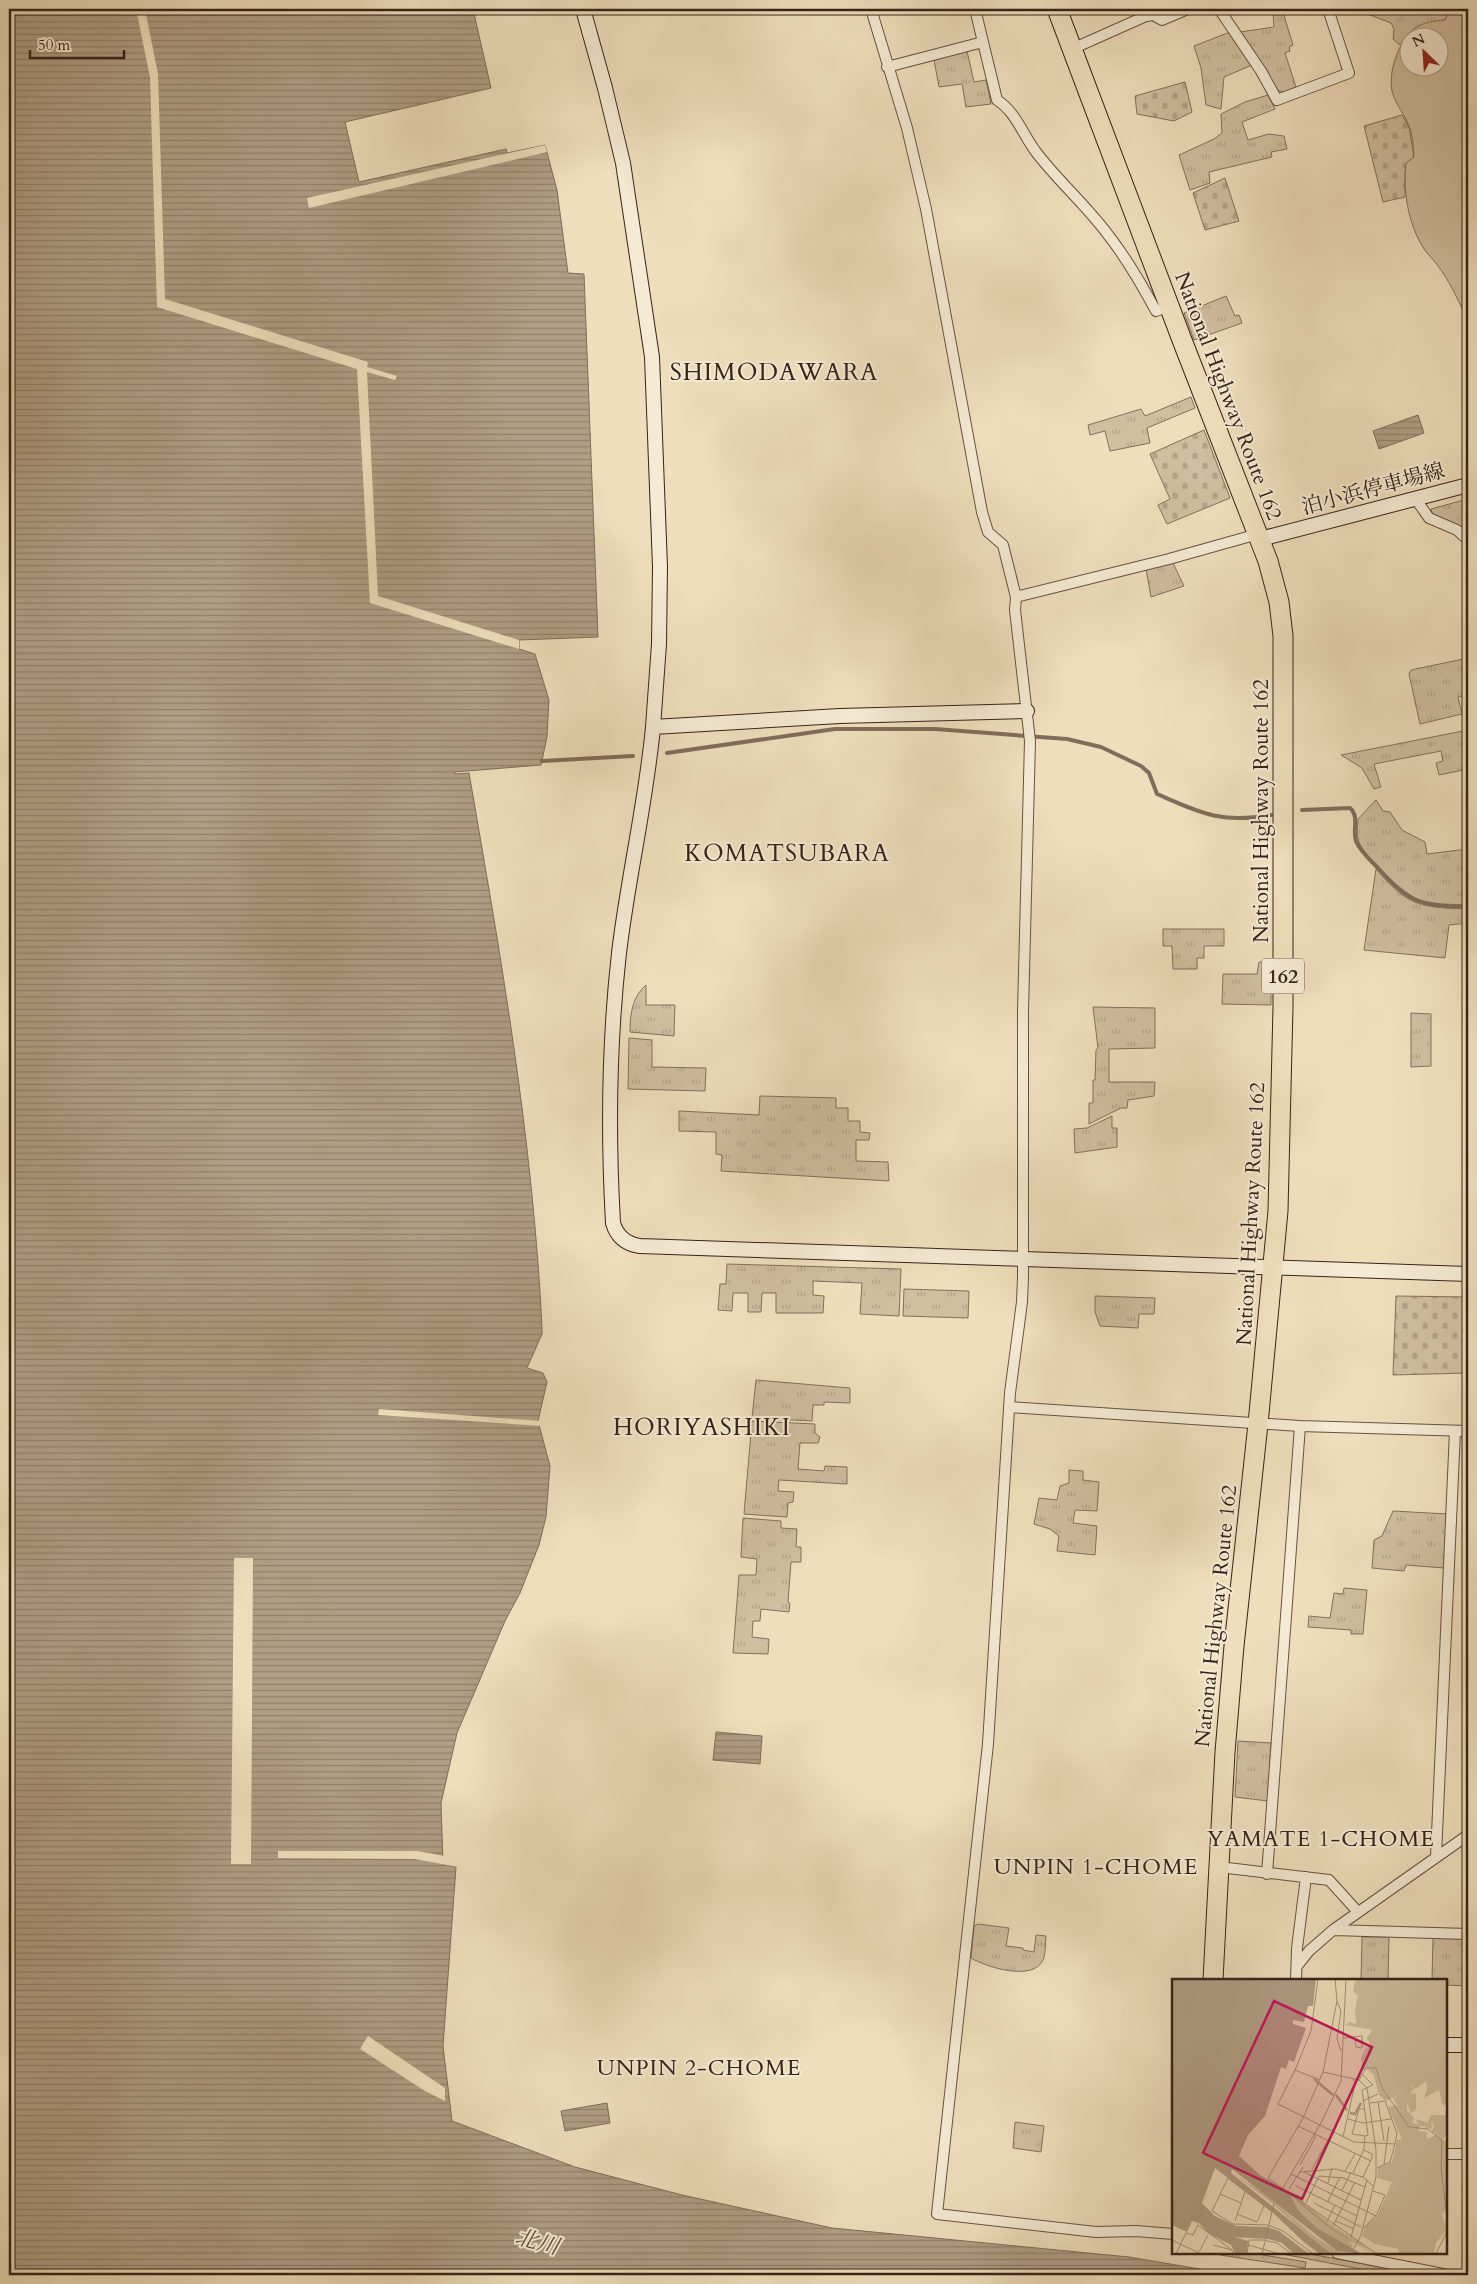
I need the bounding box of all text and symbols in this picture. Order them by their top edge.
scale bar [30,28,124,60]
north arrow [1400,28,1450,78]
text: N [1409,29,1428,52]
text: 50 m [38,35,70,55]
street label: National Highway Route 162 [1167,268,1289,525]
district label: SHIMODAWARA [670,356,878,389]
street label: 泊小浜停車場線 [1298,456,1448,522]
street label: National Highway Route 162 [1247,679,1276,943]
district label: KOMATSUBARA [684,837,890,870]
road number: 162 [1262,958,1304,994]
street label: National Highway Route 162 [1230,1081,1272,1346]
district label: HORIYASHIKI [613,1411,791,1444]
street label: National Highway Route 162 [1188,1483,1244,1749]
district label: YAMATE 1-CHOME [1207,1824,1435,1854]
district label: UNPIN 1-CHOME [994,1852,1198,1882]
inset map [1172,1979,1447,2254]
district label: UNPIN 2-CHOME [597,2053,801,2083]
water label: 北川 [512,2222,564,2263]

